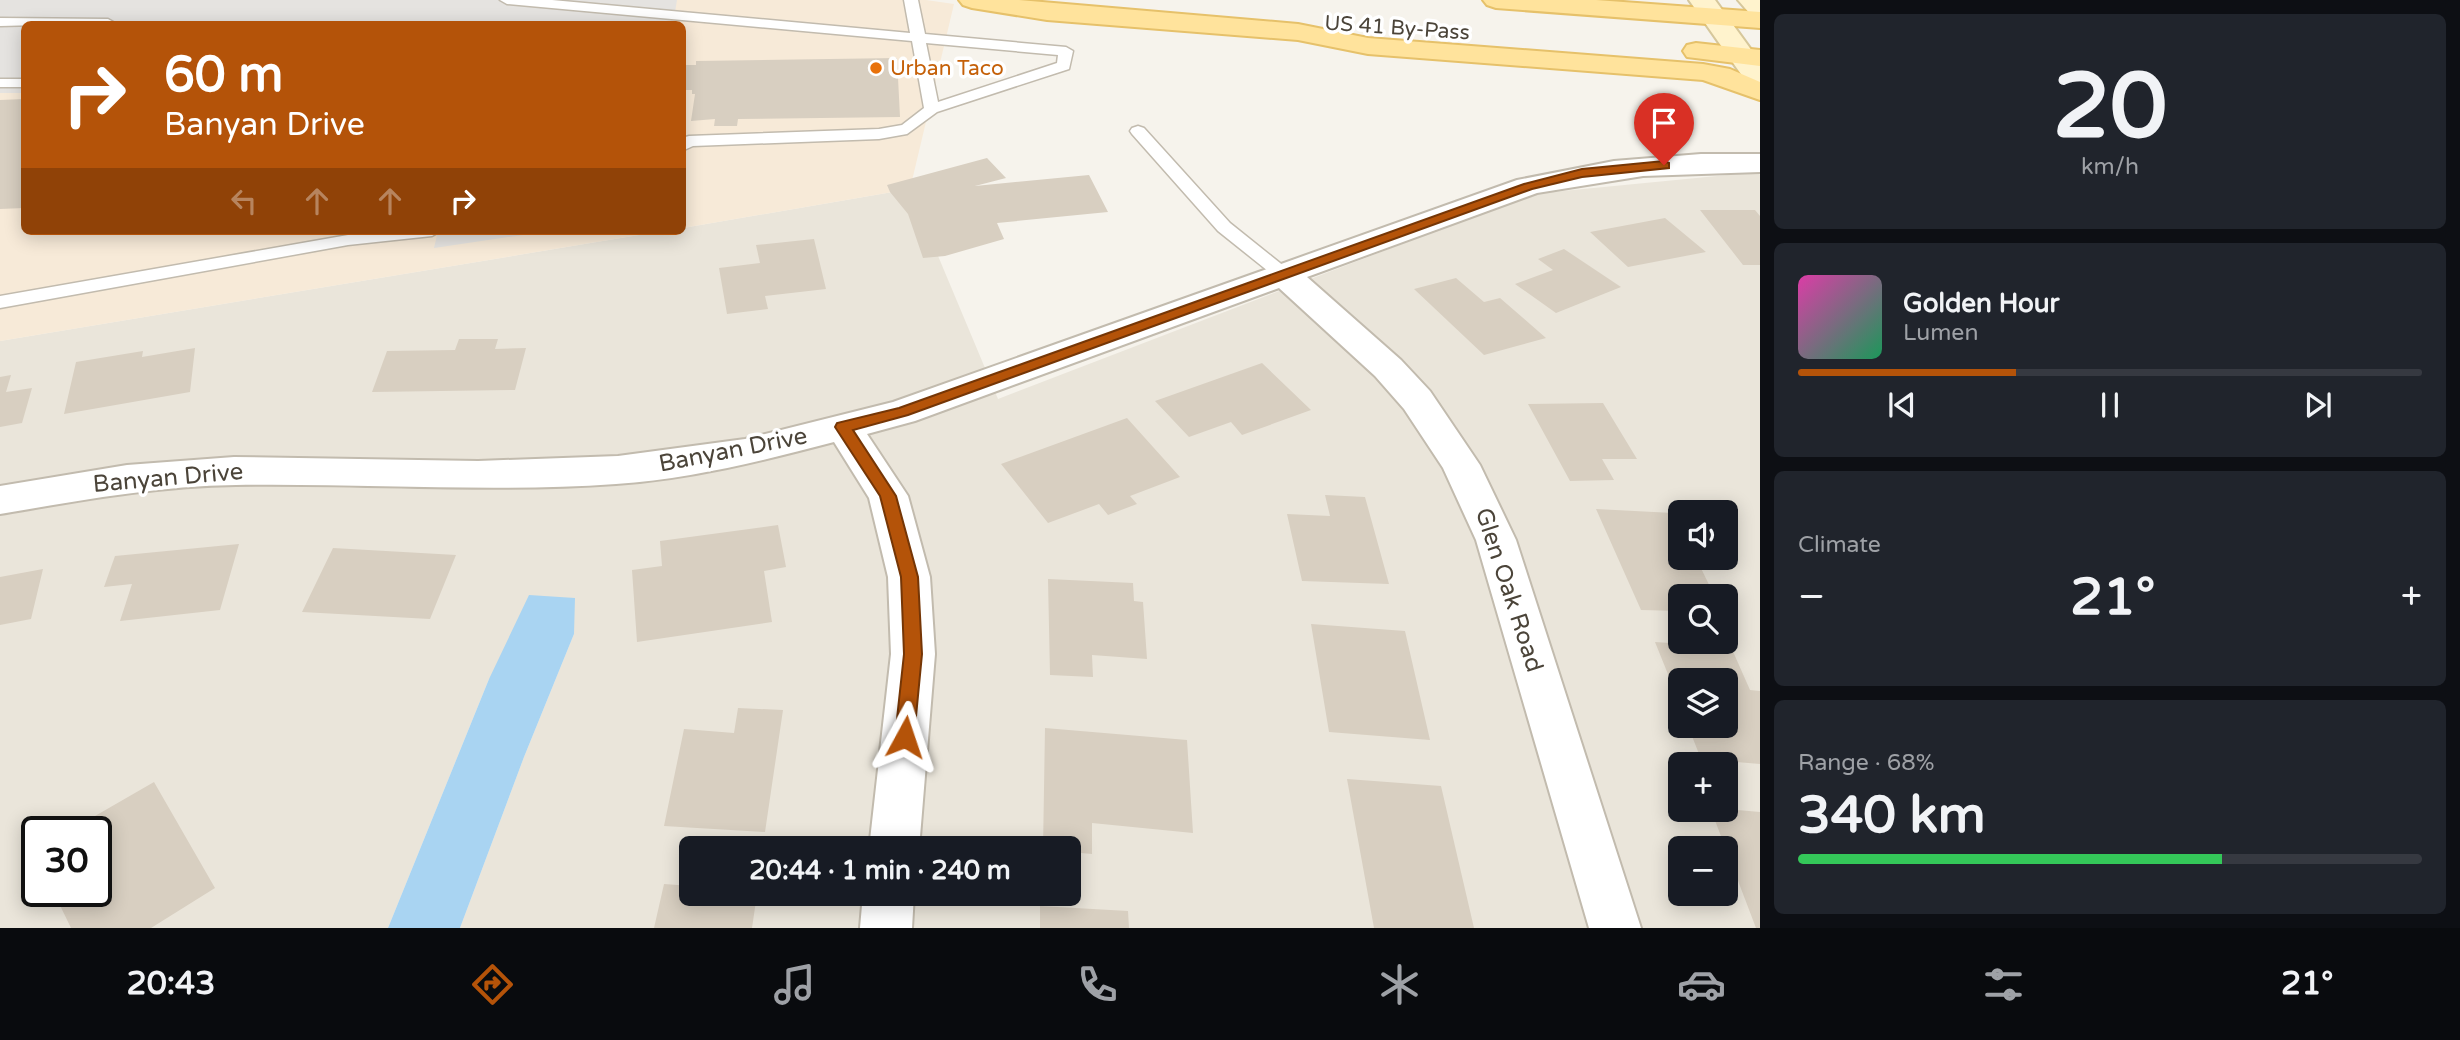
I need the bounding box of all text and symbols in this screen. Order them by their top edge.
street label: US 41 By-Pass [1323,10,1471,46]
text: 60 m [164,46,283,105]
icon: right [49,49,140,140]
text: 20 [2053,52,2167,162]
place label: Urban Taco [890,56,1004,81]
marker: Urban Taco [868,60,884,76]
pin [1634,93,1694,165]
icon: arrive [1645,104,1683,142]
text: Banyan Drive [164,106,365,144]
text: km/h [2081,153,2139,181]
icon: left [225,182,263,220]
icon: ahead [298,182,336,220]
icon: ahead [371,182,409,220]
icon: right [444,182,482,220]
text: Golden Hour [1903,288,2060,319]
text: Lumen [1903,319,1978,347]
icon: previous [1883,386,1921,424]
icon: pause [2091,386,2129,424]
icon: next [2299,386,2337,424]
street label: Banyan Drive [656,421,810,479]
street label: Banyan Drive [92,457,244,499]
map controls [1668,500,1738,906]
button: sound [1668,500,1738,570]
street label: Glen Oak Road [1469,504,1549,676]
text: Climate [1798,531,1881,559]
text: 21° [2070,566,2155,629]
text: − [1798,574,1825,620]
text: + [2401,574,2422,620]
button: search [1668,584,1738,654]
button: layers [1668,668,1738,738]
position arrow [868,700,942,774]
text: Range · 68% [1798,749,1934,777]
button: + [1668,752,1738,822]
text: 340 km [1798,784,1986,847]
speed limit sign: 30 [21,816,112,907]
button: − [1668,836,1738,906]
text: 20:44 · 1 min · 240 m [749,855,1011,886]
icon: directions [468,960,517,1009]
icon: music [770,960,819,1009]
icon: phone [1073,960,1122,1009]
icon: climate [1375,960,1424,1009]
icon: car [1677,960,1726,1009]
icon: filters [1979,960,2028,1009]
text: 20:43 [127,965,215,1003]
text: 21° [2281,965,2333,1003]

